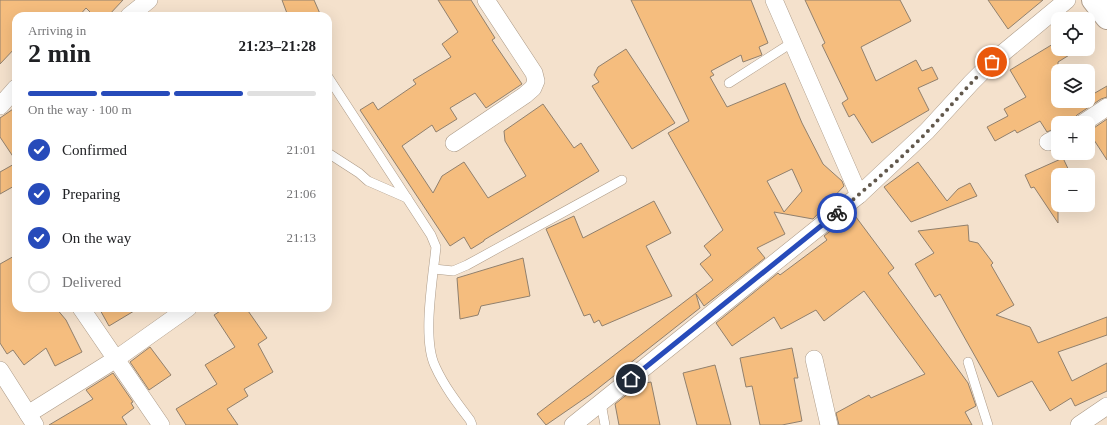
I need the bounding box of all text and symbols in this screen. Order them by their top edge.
map controls [1051,12,1095,212]
button: locate [1051,12,1095,56]
text: Arriving in [28,23,86,38]
text: 21:23–21:28 [239,38,316,54]
text: 2 min [28,39,91,68]
pin [975,45,1009,79]
icon: bag [981,51,1003,73]
button: layers [1051,64,1095,108]
text: On the way · 100 m [28,102,132,117]
button: + [1051,116,1095,160]
icon: check [28,139,50,161]
text: Confirmed [62,142,127,158]
text: 21:01 [286,142,316,157]
button: − [1051,168,1095,212]
icon: check [28,183,50,205]
text: Preparing [62,186,120,202]
text: 21:06 [286,186,316,201]
courier [817,193,857,233]
icon: bike [826,202,848,224]
icon: check [28,227,50,249]
text: On the way [62,230,131,246]
text: 21:13 [286,230,316,245]
text: Delivered [62,274,121,290]
pin [614,362,648,396]
icon: home [620,368,642,390]

